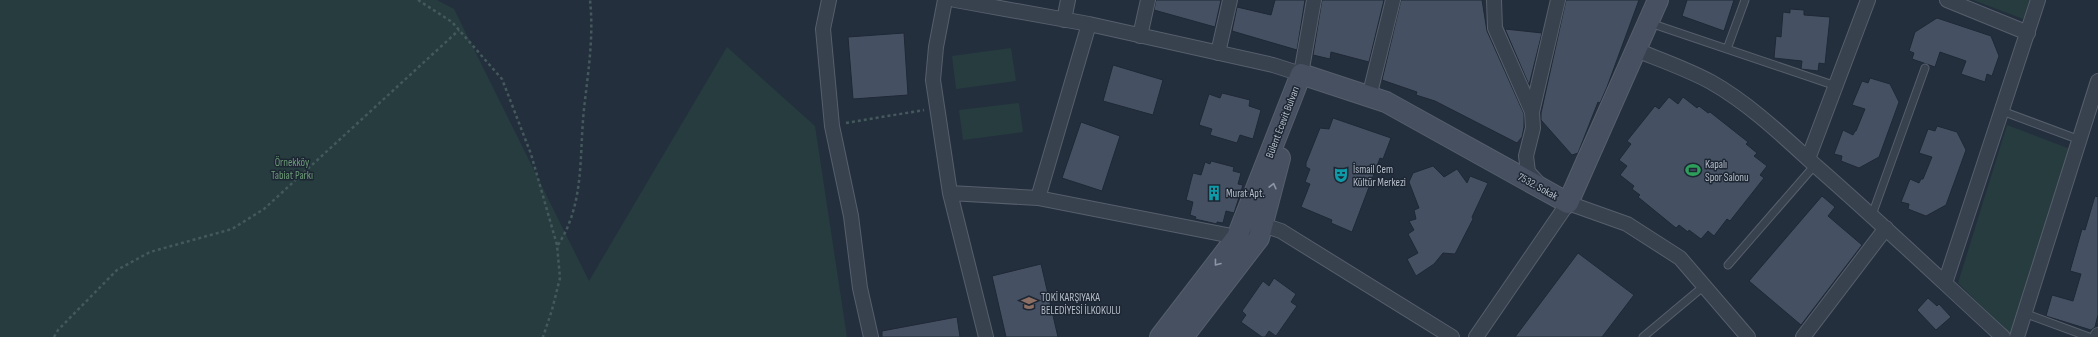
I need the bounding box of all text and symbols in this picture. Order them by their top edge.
street label: Bülent Ecevit Bulvarı [1263,85,1302,160]
park label: Örnekköy Tabiat Parkı [271,156,313,182]
place label: Kapalı Spor Salonu [1705,158,1749,184]
sports icon: Kapalı Spor Salonu [1684,161,1702,179]
place label: İsmail Cem Kültür Merkezi [1353,162,1406,189]
theatre icon: İsmail Cem Kültür Merkezi [1332,166,1350,184]
street label: 7532. Sokak [1515,170,1561,203]
one-way arrow [1268,183,1276,189]
building icon: Murat Apt. [1205,184,1223,202]
place label: Murat Apt. [1226,187,1265,200]
one-way arrow [1215,258,1222,265]
place label: TOKİ KARŞIYAKA BELEDİYESİ İLKOKULU [1041,290,1121,317]
school or university icon: TOKİ KARŞIYAKA BELEDİYESİ İLKOKULU [1020,294,1038,312]

